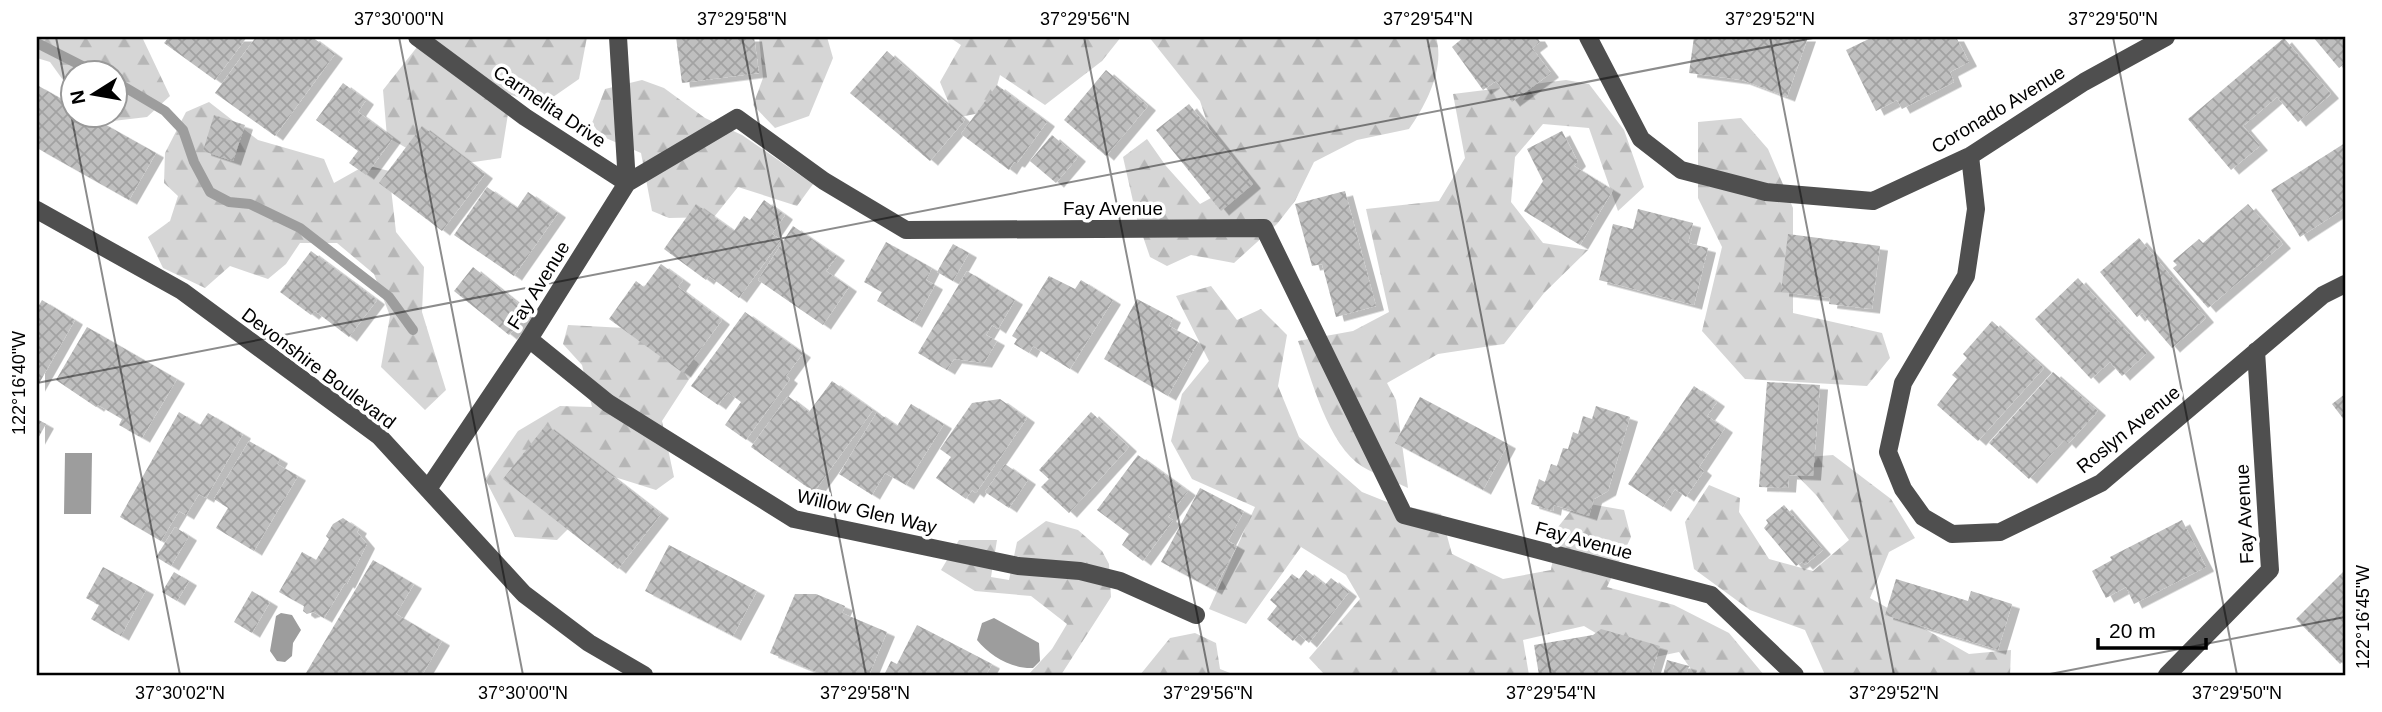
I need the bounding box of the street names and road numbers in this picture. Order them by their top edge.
street label: Carmelita Drive [490,61,610,152]
street label: Coronado Avenue [1928,61,2069,158]
street label: Fay Avenue [1063,198,1163,219]
street label: Fay Avenue [503,237,574,333]
street label: Devonshire Boulevard [238,304,400,433]
street label: Roslyn Avenue [2073,381,2184,477]
street label: Fay Avenue [2231,463,2258,564]
street label: Willow Glen Way [795,485,939,538]
street label: Fay Avenue [1533,517,1635,564]

